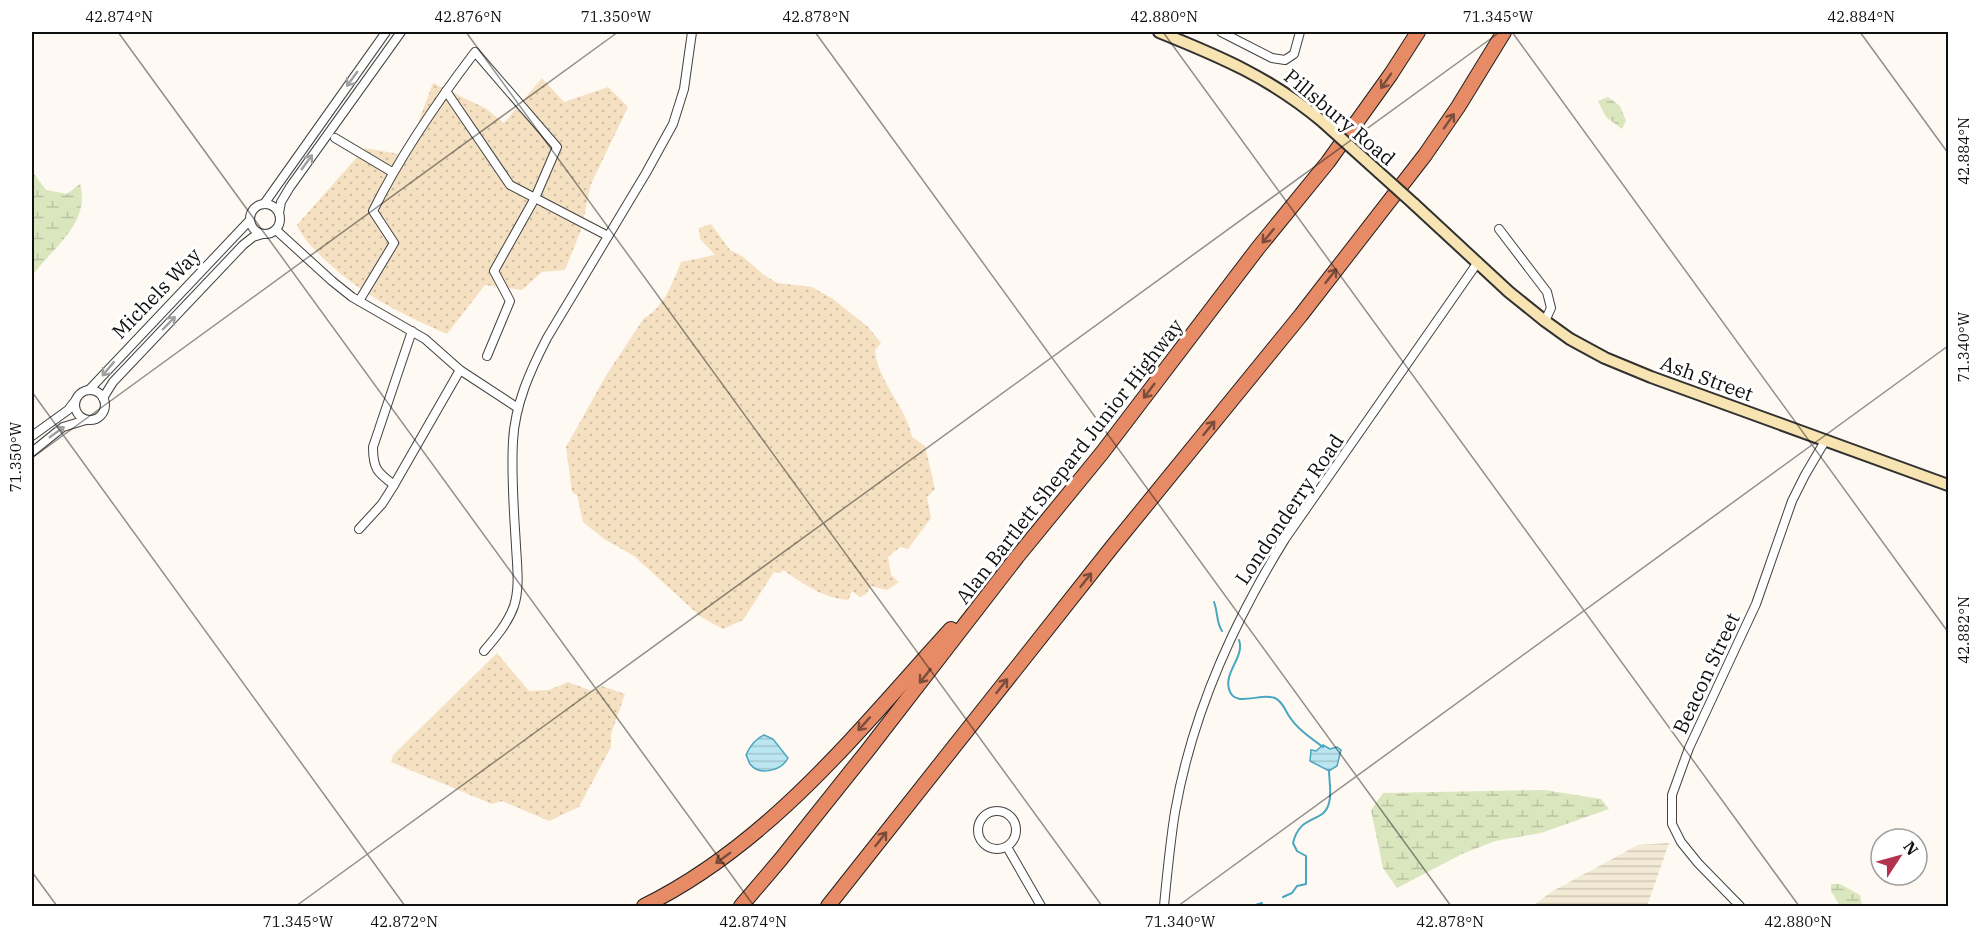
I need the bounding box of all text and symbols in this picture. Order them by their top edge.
text: 42.874°N [85,7,153,26]
text: 42.876°N [434,7,502,26]
text: 71.350°W [581,7,652,26]
text: 42.878°N [782,7,850,26]
text: 42.880°N [1130,7,1198,26]
text: 71.345°W [1463,7,1534,26]
text: 42.884°N [1827,7,1895,26]
street label: Pillsbury Road [1279,63,1401,171]
one-way arrow [346,71,359,87]
one-way arrow [1380,72,1392,89]
one-way arrow [1442,112,1455,129]
text: 42.884°N [1954,117,1973,185]
one-way arrow [301,155,314,171]
one-way arrow [1262,228,1275,244]
street label: Michels Way [106,241,207,345]
one-way arrow [1324,268,1337,284]
text: 71.340°W [1954,311,1973,382]
street label: Alan Bartlett Shepard Junior Highway [949,313,1189,609]
one-way arrow [161,315,176,330]
street label: Ash Street [1657,349,1757,407]
one-way arrow [101,361,115,376]
one-way arrow [1143,382,1156,398]
one-way arrow [1202,420,1215,436]
text: 71.350°W [6,421,25,492]
one-way arrow [49,426,65,438]
street label: Londonderry Road [1228,428,1350,590]
one-way arrow [1080,572,1093,588]
text: 42.882°N [1954,596,1973,664]
street label: Beacon Street [1666,608,1746,738]
one-way arrow [919,668,932,684]
one-way arrow [996,678,1009,694]
one-way arrow [857,716,871,731]
north arrow [1869,827,1929,887]
one-way arrow [875,831,888,847]
text: N [1899,837,1923,859]
one-way arrow [716,852,732,864]
text: 71.345°W [263,912,334,931]
text: 42.872°N [370,912,438,931]
text: 42.874°N [719,912,787,931]
text: 71.340°W [1145,912,1216,931]
text: 42.878°N [1416,912,1484,931]
text: 42.880°N [1764,912,1832,931]

